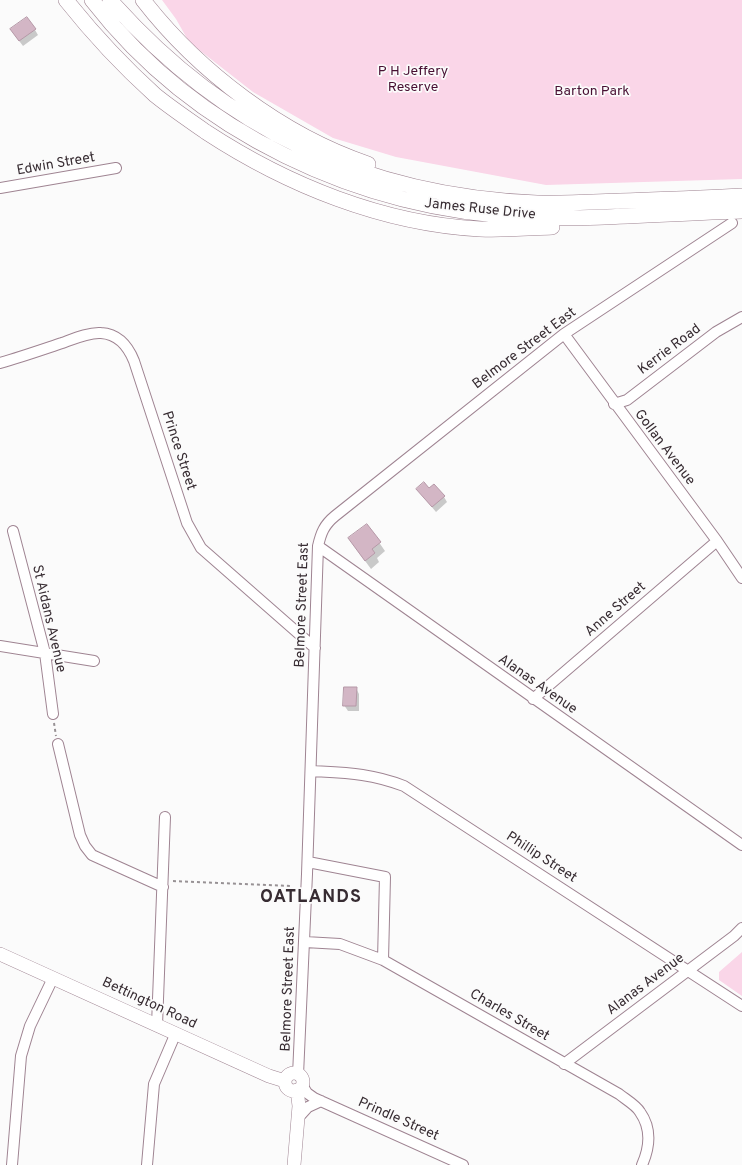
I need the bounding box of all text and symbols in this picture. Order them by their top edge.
park label: P H Jeffery Reserve [378,64,448,96]
park label: Barton Park [554,84,630,100]
street label: Edwin Street [16,150,96,180]
street label: James Ruse Drive [423,196,537,224]
street label: Belmore Street East [470,305,580,393]
street label: Kerrie Road [635,321,705,379]
street label: Gollan Avenue [630,407,698,489]
street label: Prince Street [157,409,199,493]
street label: Belmore Street East [292,542,314,668]
street label: St Aidans Avenue [27,564,69,674]
street label: Anne Street [582,579,650,641]
street label: Alanas Avenue [494,652,580,718]
street label: Phillip Street [503,829,579,887]
district label: OATLANDS [260,887,362,909]
street label: Belmore Street East [278,926,300,1052]
street label: Alanas Avenue [604,950,688,1020]
street label: Bettington Road [99,975,199,1033]
street label: Charles Street [466,986,552,1046]
street label: Prindle Street [355,1095,441,1145]

